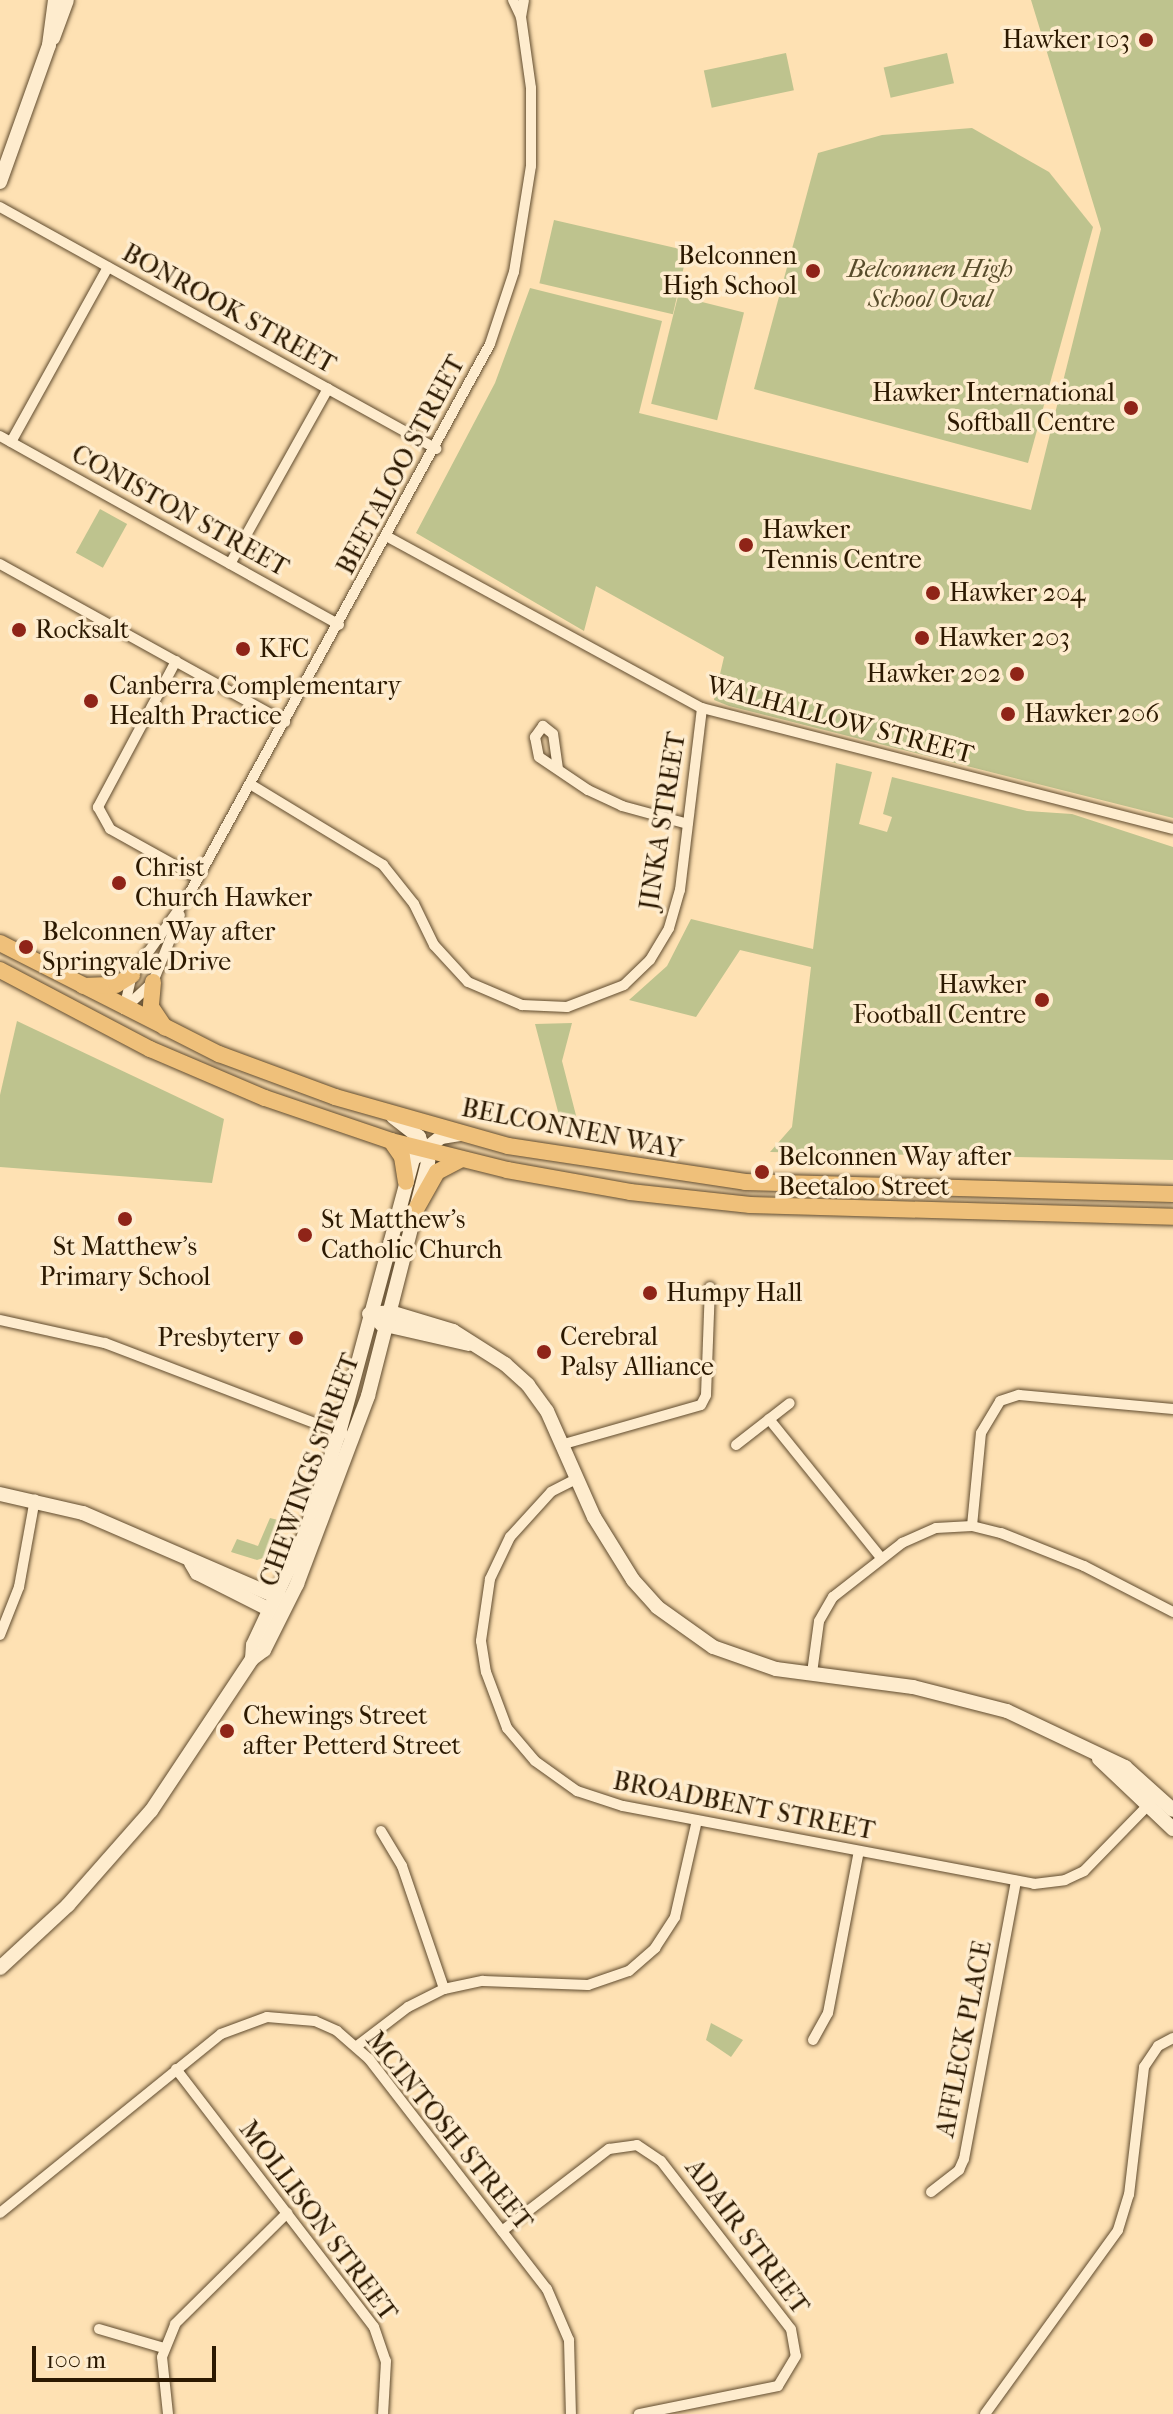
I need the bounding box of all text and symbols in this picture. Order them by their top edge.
place label: Hawker 103 [1002,24,1130,56]
marker: Hawker 103 [1137,31,1155,49]
street label: BONROOK STREET [117,237,341,381]
place label: Belconnen High School [662,240,797,302]
park label: Belconnen High School Oval [847,253,1013,314]
marker: Belconnen High School [804,262,822,280]
street label: BEETALOO STREET [330,350,472,580]
place label: Hawker International Softball Centre [872,377,1115,438]
marker: Hawker International Softball Centre [1122,399,1140,417]
street label: CONISTON STREET [66,438,294,584]
place label: Hawker Tennis Centre [762,514,922,576]
marker: Hawker Tennis Centre [737,536,755,554]
place label: Hawker 204 [949,577,1085,609]
marker: Hawker 204 [924,584,942,602]
place label: Rocksalt [35,614,129,646]
marker: Rocksalt [10,621,28,639]
place label: Hawker 203 [938,622,1070,654]
marker: Hawker 203 [913,629,931,647]
place label: KFC [259,633,309,665]
marker: KFC [234,640,252,658]
place label: Hawker 202 [866,658,1001,690]
marker: Hawker 202 [1008,665,1026,683]
street label: WALHALLOW STREET [703,669,977,771]
place label: Canberra Complementary Health Practice [109,670,401,732]
marker: Canberra Complementary Health Practice [80,690,102,712]
place label: Hawker 206 [1024,698,1159,730]
marker: Hawker 206 [999,705,1017,723]
street label: JINKA STREET [634,730,692,912]
place label: Christ Church Hawker [135,852,312,914]
marker: Christ Church Hawker [110,874,128,892]
place label: Belconnen Way after Springvale Drive [42,916,275,978]
marker: Belconnen Way after Springvale Drive [17,938,35,956]
place label: Hawker Football Centre [853,969,1026,1030]
marker: Hawker Football Centre [1033,991,1051,1009]
street label: BELCONNEN WAY [459,1092,685,1166]
place label: Belconnen Way after Beetaloo Street [778,1141,1011,1202]
marker: Belconnen Way after Beetaloo Street [753,1163,771,1181]
place label: St Matthew's Catholic Church [321,1204,502,1266]
marker: St Matthew's Primary School [116,1210,134,1228]
marker: St Matthew's Catholic Church [296,1226,314,1244]
place label: St Matthew's Primary School [39,1231,211,1292]
place label: Humpy Hall [666,1277,803,1309]
marker: Humpy Hall [641,1284,659,1302]
place label: Cerebral Palsy Alliance [560,1321,714,1382]
place label: Presbytery [157,1322,280,1354]
marker: Presbytery [287,1329,305,1347]
marker: Cerebral Palsy Alliance [535,1343,553,1361]
street label: CHEWINGS STREET [253,1349,367,1591]
place label: Chewings Street after Petterd Street [243,1700,461,1762]
marker: Chewings Street after Petterd Street [218,1722,236,1740]
street label: BROADBENT STREET [610,1765,878,1847]
street label: AFFLECK PLACE [930,1938,998,2140]
street label: MCINTOSH STREET [359,2025,539,2237]
street label: MOLLISON STREET [232,2114,404,2328]
street label: ADAIR STREET [678,2153,816,2321]
scale bar [36,2330,220,2380]
text: 100 m [46,2346,106,2374]

